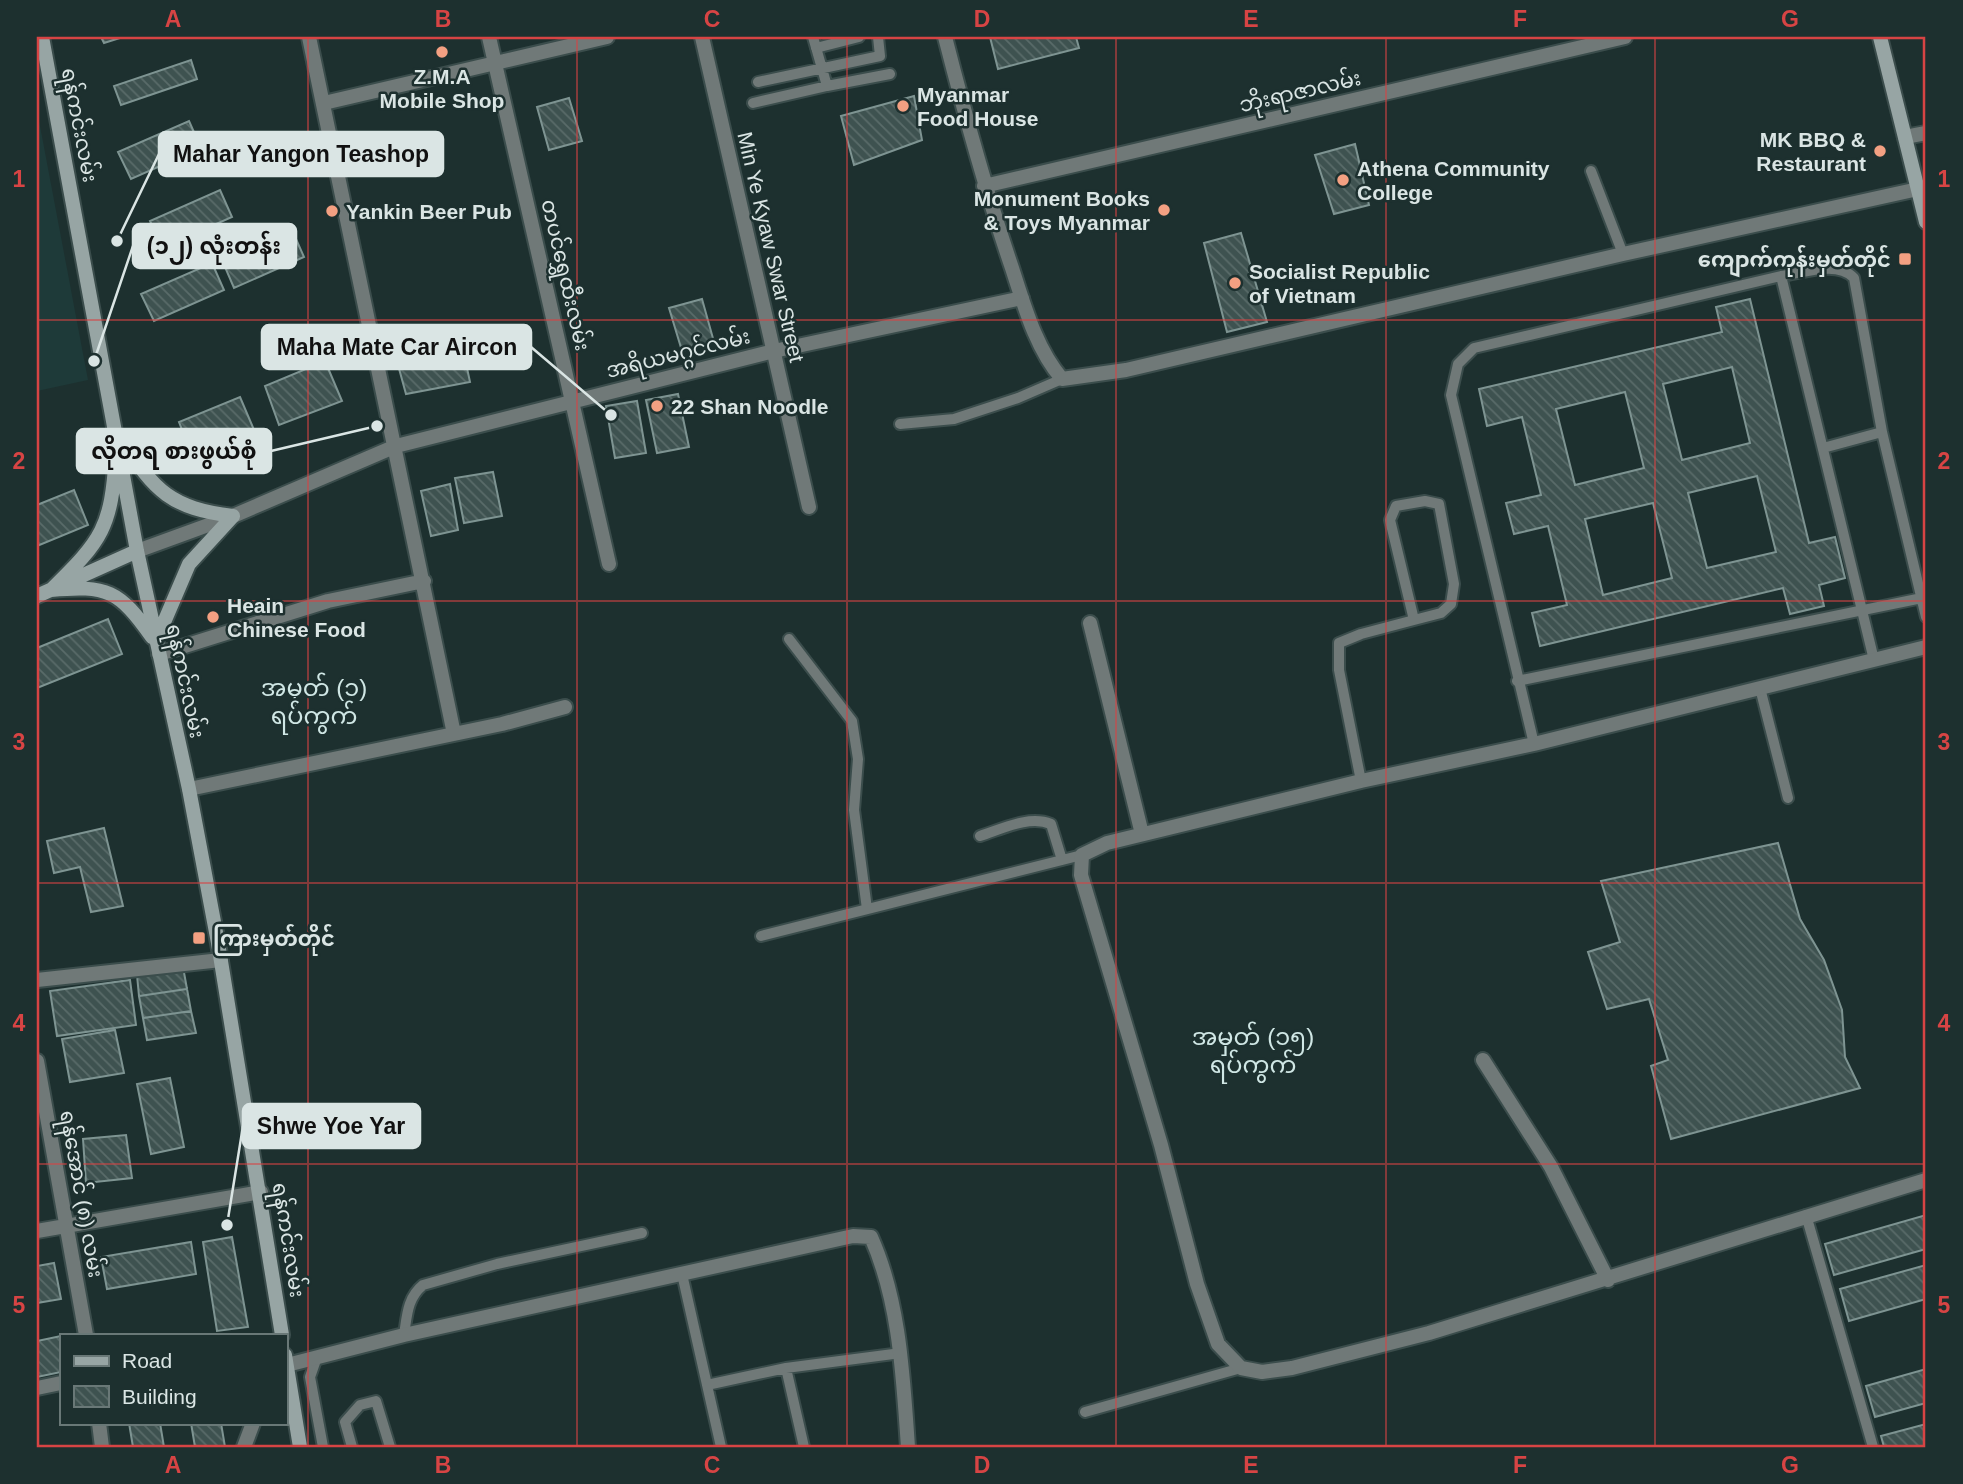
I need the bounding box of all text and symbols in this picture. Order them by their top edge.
text: A [165,6,181,32]
text: B [435,6,451,32]
text: C [704,6,720,32]
text: D [974,6,990,32]
text: E [1243,6,1259,32]
text: F [1513,6,1527,32]
text: G [1781,6,1799,32]
marker: Z.M.A Mobile Shop [434,44,450,60]
street label: ဘိုးရာဇာလမ်း [1236,62,1364,122]
street label: ရန်ကင်းလမ်း [52,65,106,185]
place label: Z.M.A Mobile Shop [380,65,504,112]
place label: Myanmar Food House [917,83,1038,130]
marker: Myanmar Food House [895,98,911,114]
place label: MK BBQ & Restaurant [1756,128,1866,175]
street label: Min Ye Kyaw Swar Street [733,130,809,365]
callout: Mahar Yangon Teashop [159,132,443,176]
text: Mahar Yangon Teashop [173,141,429,167]
marker: MK BBQ & Restaurant [1872,143,1888,159]
place label: Athena Community College [1357,157,1550,204]
text: 1 [13,166,26,192]
text: 1 [1938,166,1951,192]
marker: Athena Community College [1335,172,1351,188]
place label: Monument Books & Toys Myanmar [974,187,1150,234]
street label: တပင်ရွှေထီးလမ်း [532,196,599,354]
place label: Yankin Beer Pub [346,200,512,223]
marker: Monument Books & Toys Myanmar [1156,202,1172,218]
marker: Yankin Beer Pub [324,203,340,219]
callout: (၁၂) လုံးတန်း [133,224,296,268]
text: (၁၂) လုံးတန်း [147,230,281,265]
place label: ကျောက်ကုန်းမှတ်တိုင် [1698,244,1891,278]
marker: ကျောက်ကုန်းမှတ်တိုင် [1897,251,1913,267]
place label: Socialist Republic of Vietnam [1249,260,1430,307]
marker: Socialist Republic of Vietnam [1227,275,1243,291]
street label: အရိယမဂ္ဂင်လမ်း [603,320,754,389]
callout: Maha Mate Car Aircon [262,325,531,369]
text: Maha Mate Car Aircon [277,334,517,360]
place label: 22 Shan Noodle [671,395,829,418]
marker: 22 Shan Noodle [649,398,665,414]
callout: လိုတရ စားဖွယ်စုံ [77,429,271,473]
text: လိုတရ စားဖွယ်စုံ [91,435,257,470]
text: 2 [13,448,25,474]
text: 2 [1938,448,1950,474]
place label: Heain Chinese Food [227,594,366,641]
marker: Heain Chinese Food [205,609,221,625]
street label: ရန်ကင်းလမ်း [157,621,213,741]
district label: အမှတ် (၁) ရပ်ကွက် [261,672,367,735]
text: 3 [13,729,25,755]
text: 3 [1938,729,1950,755]
place label: ကြားမှတ်တိုင် [213,923,335,956]
marker: ကြားမှတ်တိုင် [191,930,207,946]
text: 4 [13,1010,26,1036]
text: 4 [1938,1010,1951,1036]
district label: အမှတ် (၁၅) ရပ်ကွက် [1192,1021,1314,1084]
callout: Shwe Yoe Yar [243,1104,420,1148]
street label: ရန်အောင် (၈) လမ်း [50,1108,112,1281]
text: Shwe Yoe Yar [257,1113,405,1139]
street label: ရန်ကင်းလမ်း [263,1180,313,1300]
text: 5 [13,1292,26,1318]
text: 5 [1938,1292,1951,1318]
legend [60,1334,287,1424]
text: Road [122,1349,172,1372]
text: Building [122,1385,197,1408]
text: A [165,1452,181,1478]
text: B [435,1452,451,1478]
text: C [704,1452,720,1478]
text: D [974,1452,990,1478]
text: E [1243,1452,1259,1478]
text: F [1513,1452,1527,1478]
text: G [1781,1452,1799,1478]

